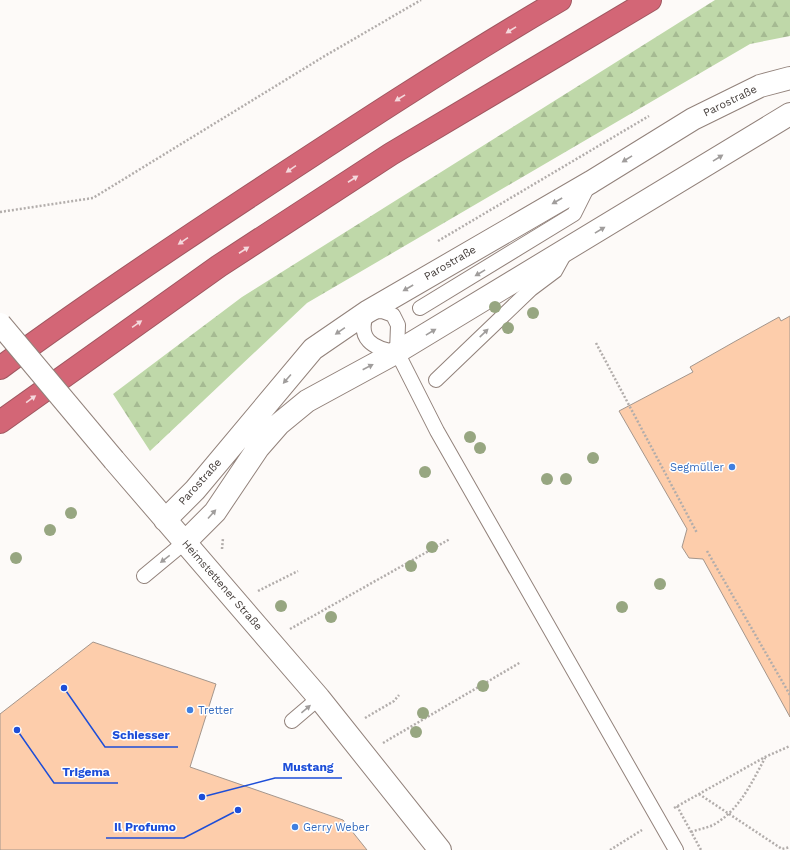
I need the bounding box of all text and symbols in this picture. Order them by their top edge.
one-way arrow [505,26,517,33]
street label: Parostraße [701,82,759,120]
one-way arrow [395,94,405,102]
one-way arrow [622,155,632,163]
one-way arrow [712,155,724,162]
one-way arrow [286,165,296,173]
one-way arrow [348,175,358,183]
one-way arrow [551,198,563,205]
one-way arrow [594,227,606,234]
one-way arrow [178,237,188,245]
street label: Parostraße [422,243,478,283]
one-way arrow [239,246,249,254]
one-way arrow [474,269,486,276]
one-way arrow [402,284,414,291]
one-way arrow [132,320,143,328]
one-way arrow [335,327,345,335]
one-way arrow [426,328,436,336]
one-way arrow [479,328,489,338]
one-way arrow [363,364,374,370]
one-way arrow [283,374,292,384]
one-way arrow [26,395,37,403]
street label: Parostraße [176,456,224,508]
place label: Segmüller [670,461,725,474]
marker: Segmüller [727,462,737,472]
one-way arrow [208,509,217,519]
street label: Heimstettener Straße [179,537,265,633]
one-way arrow [160,555,171,564]
place label: Tretter [198,704,234,717]
marker: Tretter [185,705,195,715]
one-way arrow [300,705,311,714]
callout: Schiesser [105,723,178,747]
text: Schiesser [112,728,170,742]
callout: Mustang [275,754,342,778]
callout: Trigema [54,759,118,783]
text: Mustang [282,760,334,774]
text: Trigema [62,765,110,779]
callout: Il Profumo [106,814,184,838]
text: Il Profumo [114,820,176,834]
place label: Gerry Weber [303,821,370,834]
marker: Gerry Weber [290,822,300,832]

